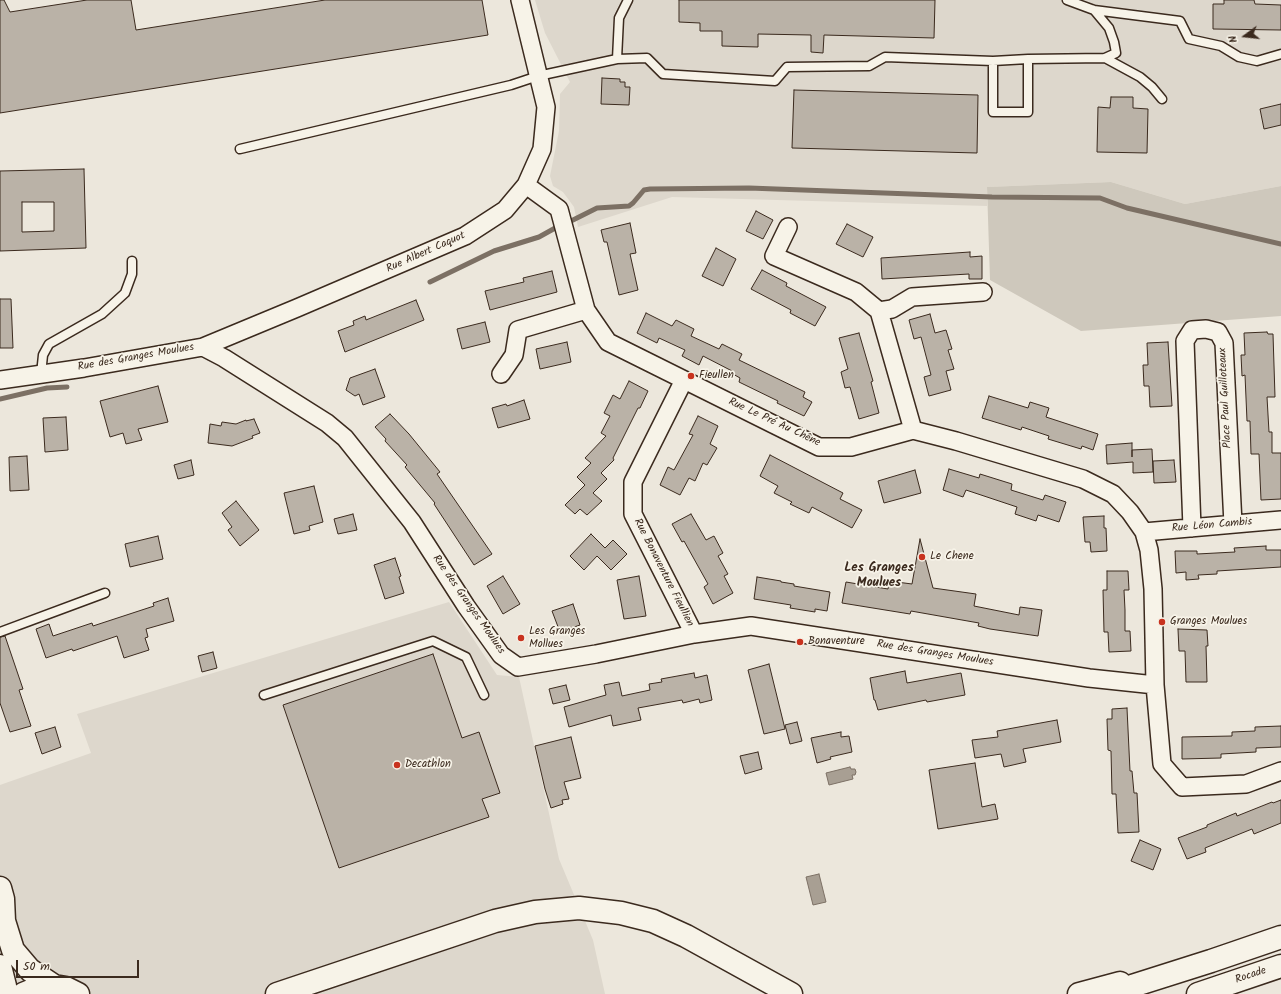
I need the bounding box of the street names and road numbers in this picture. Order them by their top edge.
street label: Rue Albert Caquot [384,230,468,276]
street label: Rue des Granges Moulues [77,341,195,375]
street label: Place Paul Guilloteaux [1217,347,1235,449]
street label: Rue Le Pré Au Chêne [726,396,822,450]
street label: Rue Léon Cambis [1171,516,1253,536]
street label: Rue Bonaventure Fieullien [630,517,696,629]
street label: Rue des Granges Moulues [429,553,507,657]
street label: Rue des Granges Moulues [876,638,994,670]
street label: Rocade [1234,965,1268,987]

